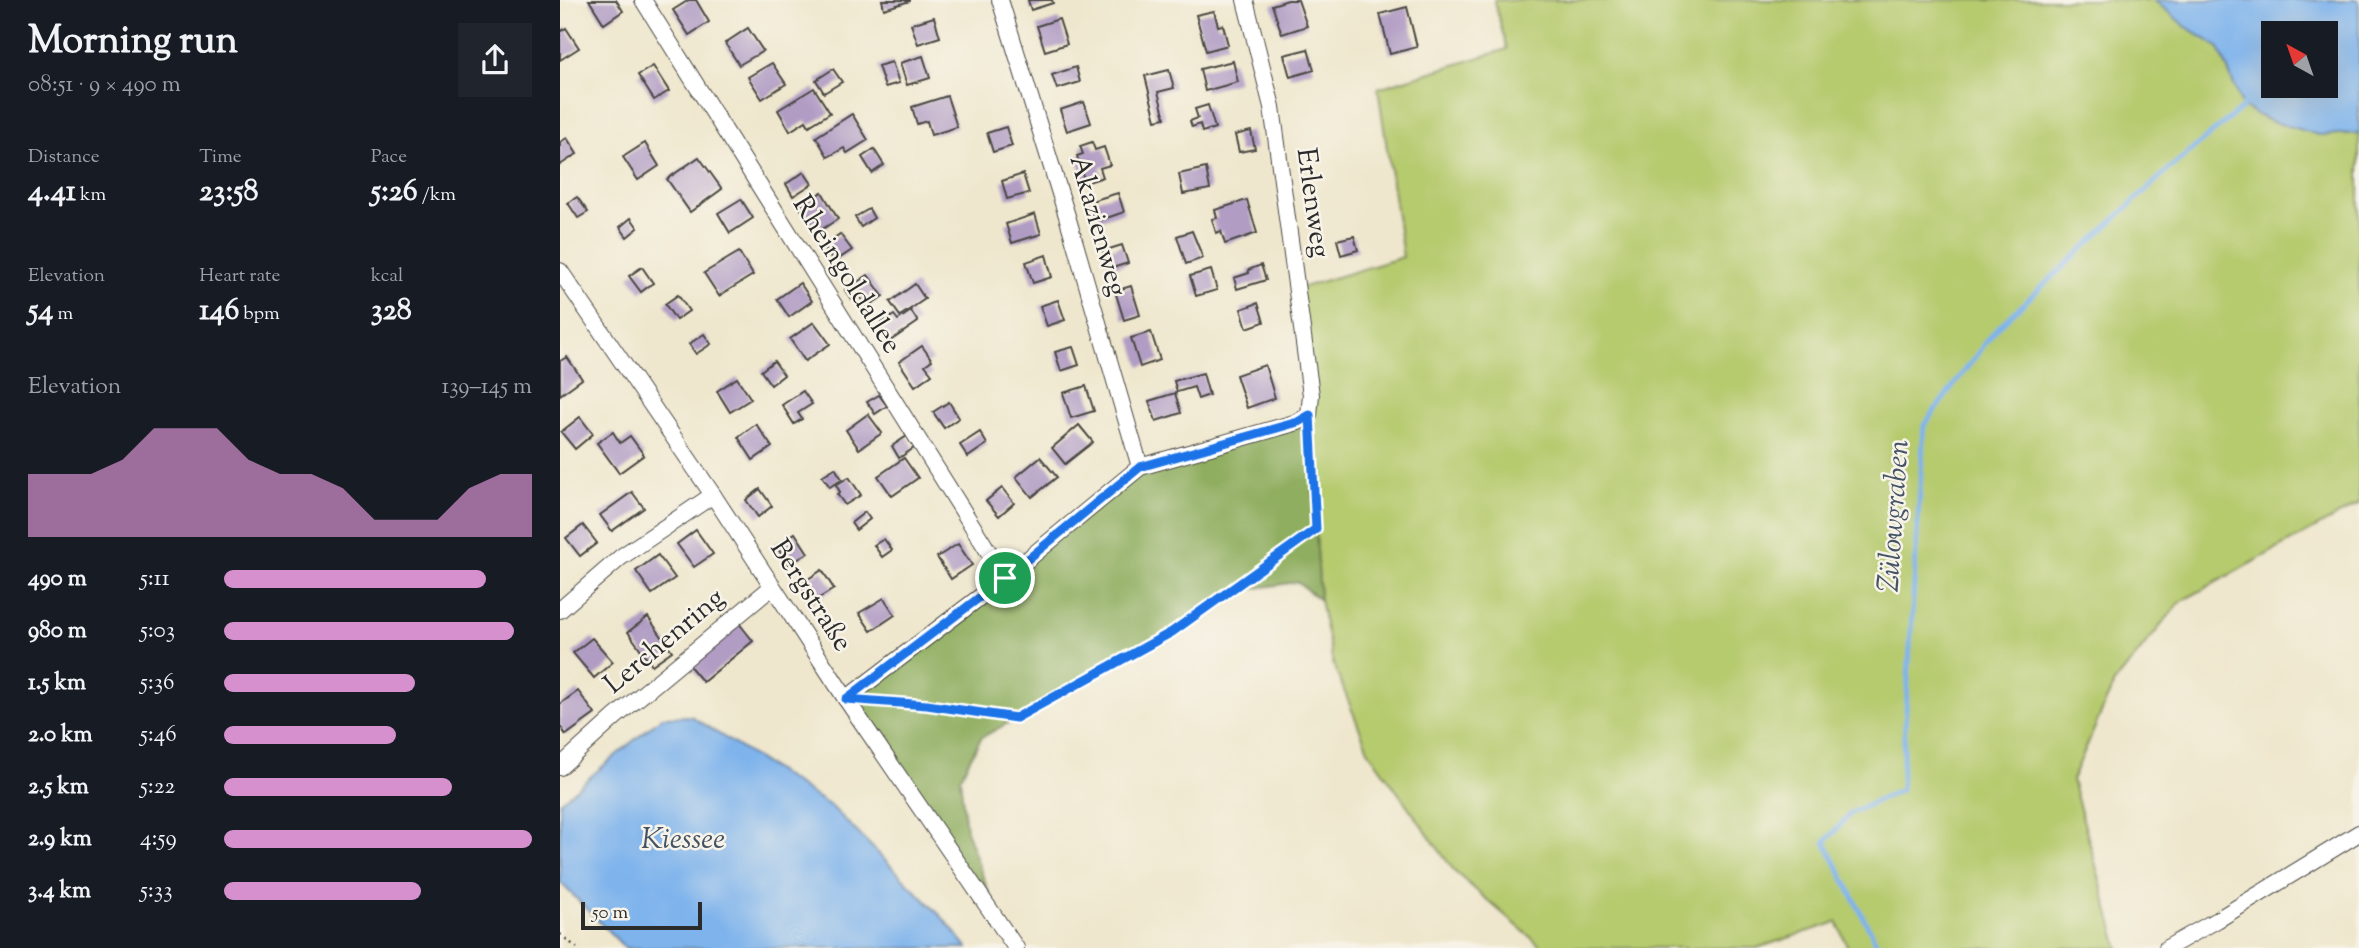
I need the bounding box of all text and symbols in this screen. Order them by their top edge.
text: Morning run [28,16,238,70]
north arrow [2261,21,2338,98]
map controls [2261,21,2338,98]
button: share [458,23,532,97]
text: 08:51 · 9 × 490 m [28,69,181,102]
text: Distance [28,144,100,171]
text: Time [199,144,242,171]
text: Pace [371,144,407,171]
street label: Erlenweg [1285,146,1339,260]
street label: Akazienweg [1058,151,1136,301]
text: 4.41 [28,171,76,214]
text: 23:58 [199,171,259,214]
text: 5:26 [371,171,418,214]
text: km [76,182,106,209]
text: /km [418,182,456,209]
street label: Rheingoldallee [781,188,911,362]
text: Elevation [28,263,105,290]
text: Heart rate [199,263,280,290]
text: kcal [371,263,403,290]
text: 54 [28,290,53,333]
text: 146 [199,290,239,333]
text: 328 [371,290,412,333]
text: m [53,301,73,328]
text: bpm [239,301,280,328]
text: Elevation [28,371,121,404]
text: 139–145 m [441,371,532,404]
water label: Zülowgraben [1868,438,1922,594]
street label: Bergstraße [759,532,861,660]
pin [975,548,1035,608]
icon: arrive [986,559,1024,597]
text: 490 m [28,563,87,596]
text: 5:11 [140,563,170,596]
street label: Lerchenring [596,579,734,705]
text: 980 m [28,615,87,648]
text: 5:03 [140,615,175,648]
text: 1.5 km [28,667,86,700]
text: 5:36 [140,667,174,700]
text: 2.0 km [28,719,93,752]
text: 5:46 [140,719,177,752]
text: 2.5 km [28,771,89,804]
text: 5:22 [140,771,175,804]
water label: Kiessee [641,819,725,862]
text: 2.9 km [28,823,92,856]
text: 4:59 [140,823,177,856]
text: 3.4 km [28,875,91,908]
text: 5:33 [140,875,172,908]
scale bar [581,899,702,931]
text: 50 m [592,900,628,927]

